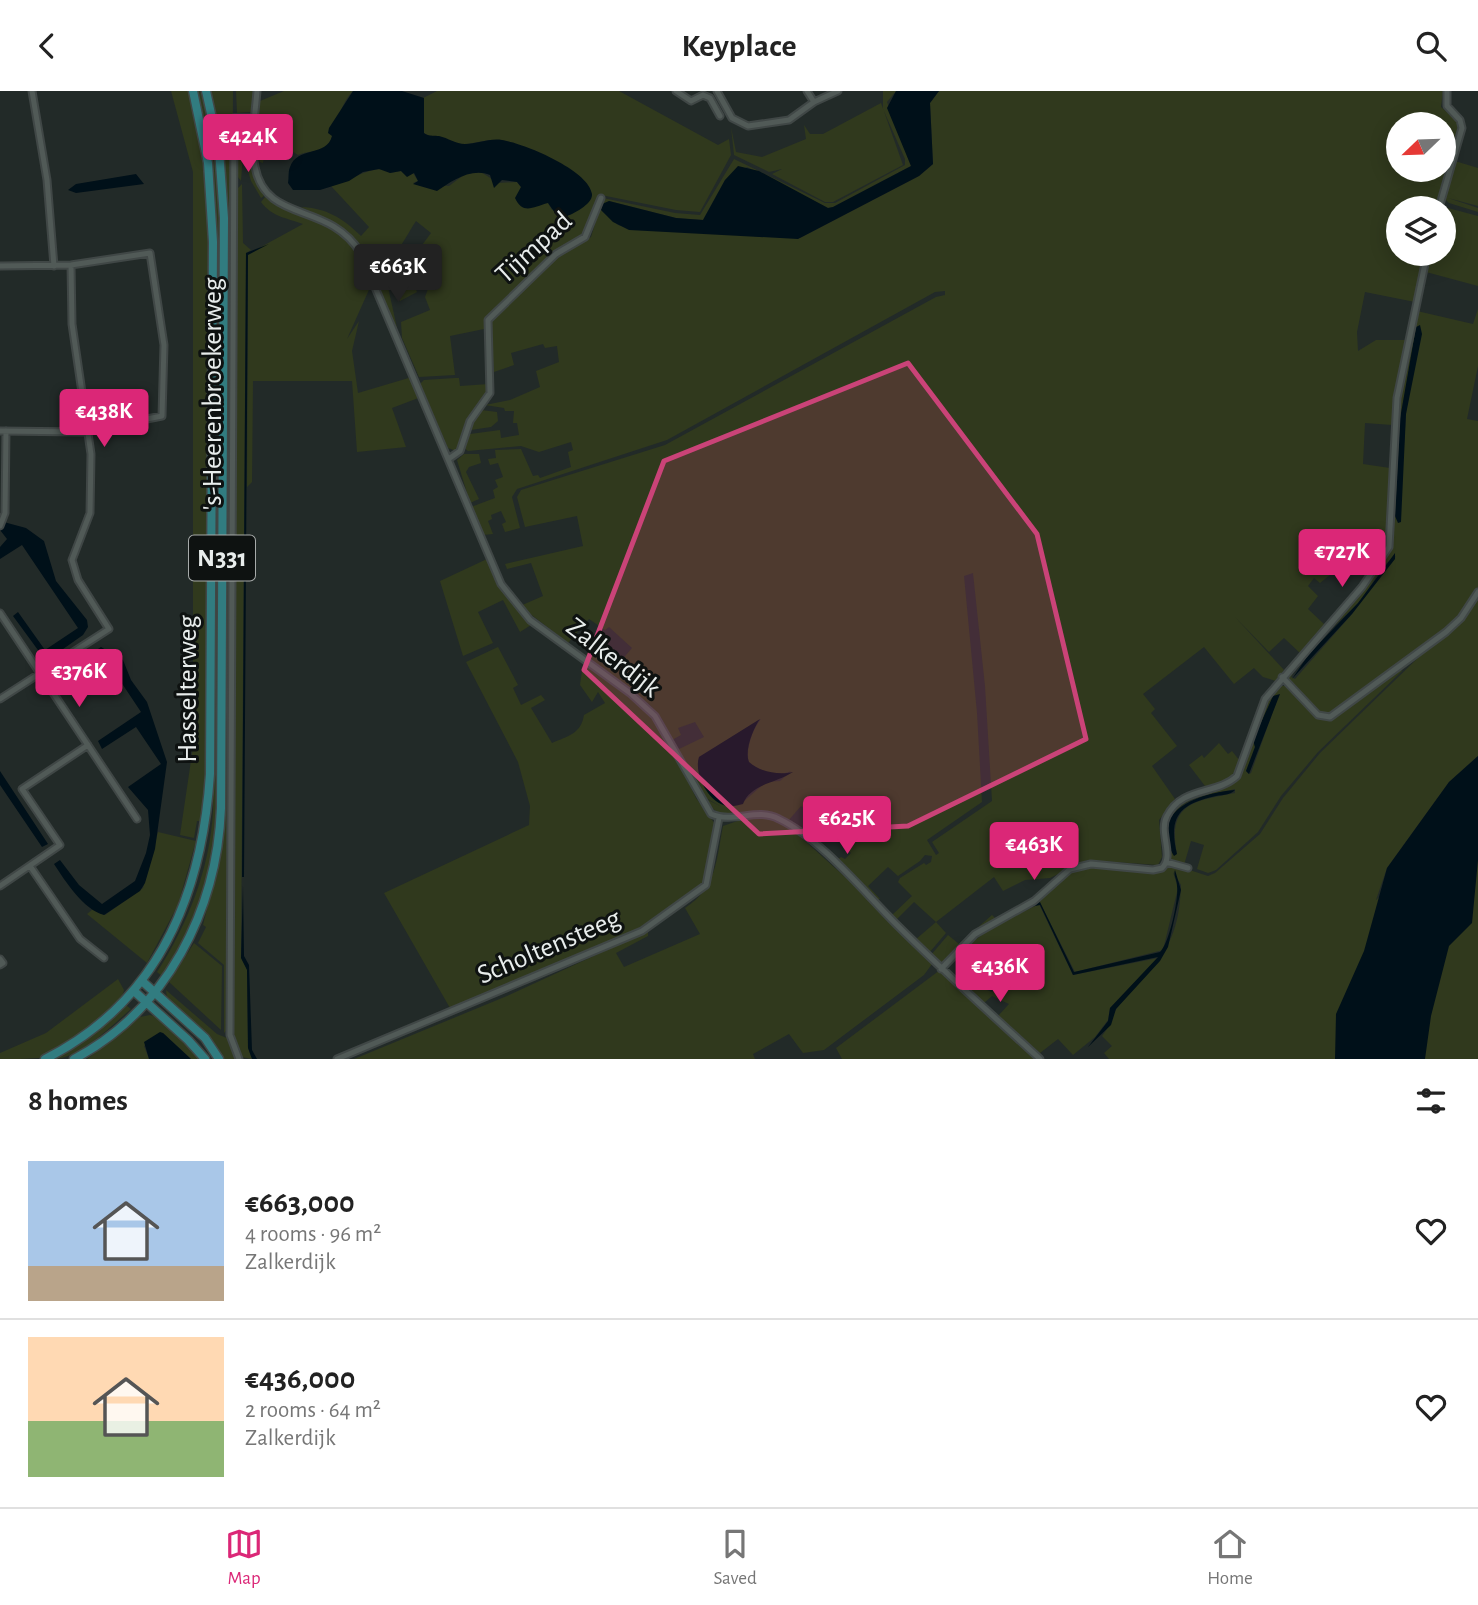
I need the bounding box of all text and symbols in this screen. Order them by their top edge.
icon: back [28,27,66,65]
icon: search [1412,27,1450,65]
text: Keyplace [681,30,797,62]
north arrow [1386,112,1456,182]
map controls [1386,112,1456,266]
pin: €424K [199,115,297,174]
text: €424K [219,125,277,148]
button: layers [1386,196,1456,266]
street label: Tijmpad [490,207,578,289]
pin: €663K [349,245,447,304]
text: €663K [370,255,426,278]
street label: 's-Heerenbroekerweg [199,277,227,510]
pin: €438K [55,389,153,449]
text: €438K [76,400,133,423]
pin: €727K [1293,529,1391,589]
road number: N331 [189,535,255,580]
text: €727K [1315,540,1369,563]
street label: Zalkerdijk [561,613,665,703]
street label: Hasselterweg [174,615,202,763]
pin: €376K [30,649,128,709]
text: €376K [51,660,107,683]
pin: €625K [798,797,896,856]
text: €625K [819,807,875,830]
pin: €463K [985,823,1083,882]
text: €463K [1006,833,1062,856]
street label: Scholtensteeg [473,904,625,990]
pin: €436K [951,944,1049,1004]
text: €436K [972,955,1028,978]
icon: filters [1412,1082,1450,1120]
text: 8 homes [28,1086,128,1116]
text: €663,000 [245,1188,355,1218]
icon: home [84,1189,168,1273]
icon: heart [1412,1212,1450,1250]
text: 4 rooms · 96 m² [245,1223,381,1246]
text: Zalkerdijk [245,1251,336,1274]
text: €436,000 [245,1364,355,1394]
icon: home [84,1365,168,1449]
icon: heart [1412,1388,1450,1426]
text: 2 rooms · 64 m² [245,1399,381,1422]
text: Zalkerdijk [245,1427,336,1450]
tab: Map [225,1525,263,1590]
tab: Saved [713,1525,757,1590]
tab: Home [1207,1525,1253,1590]

